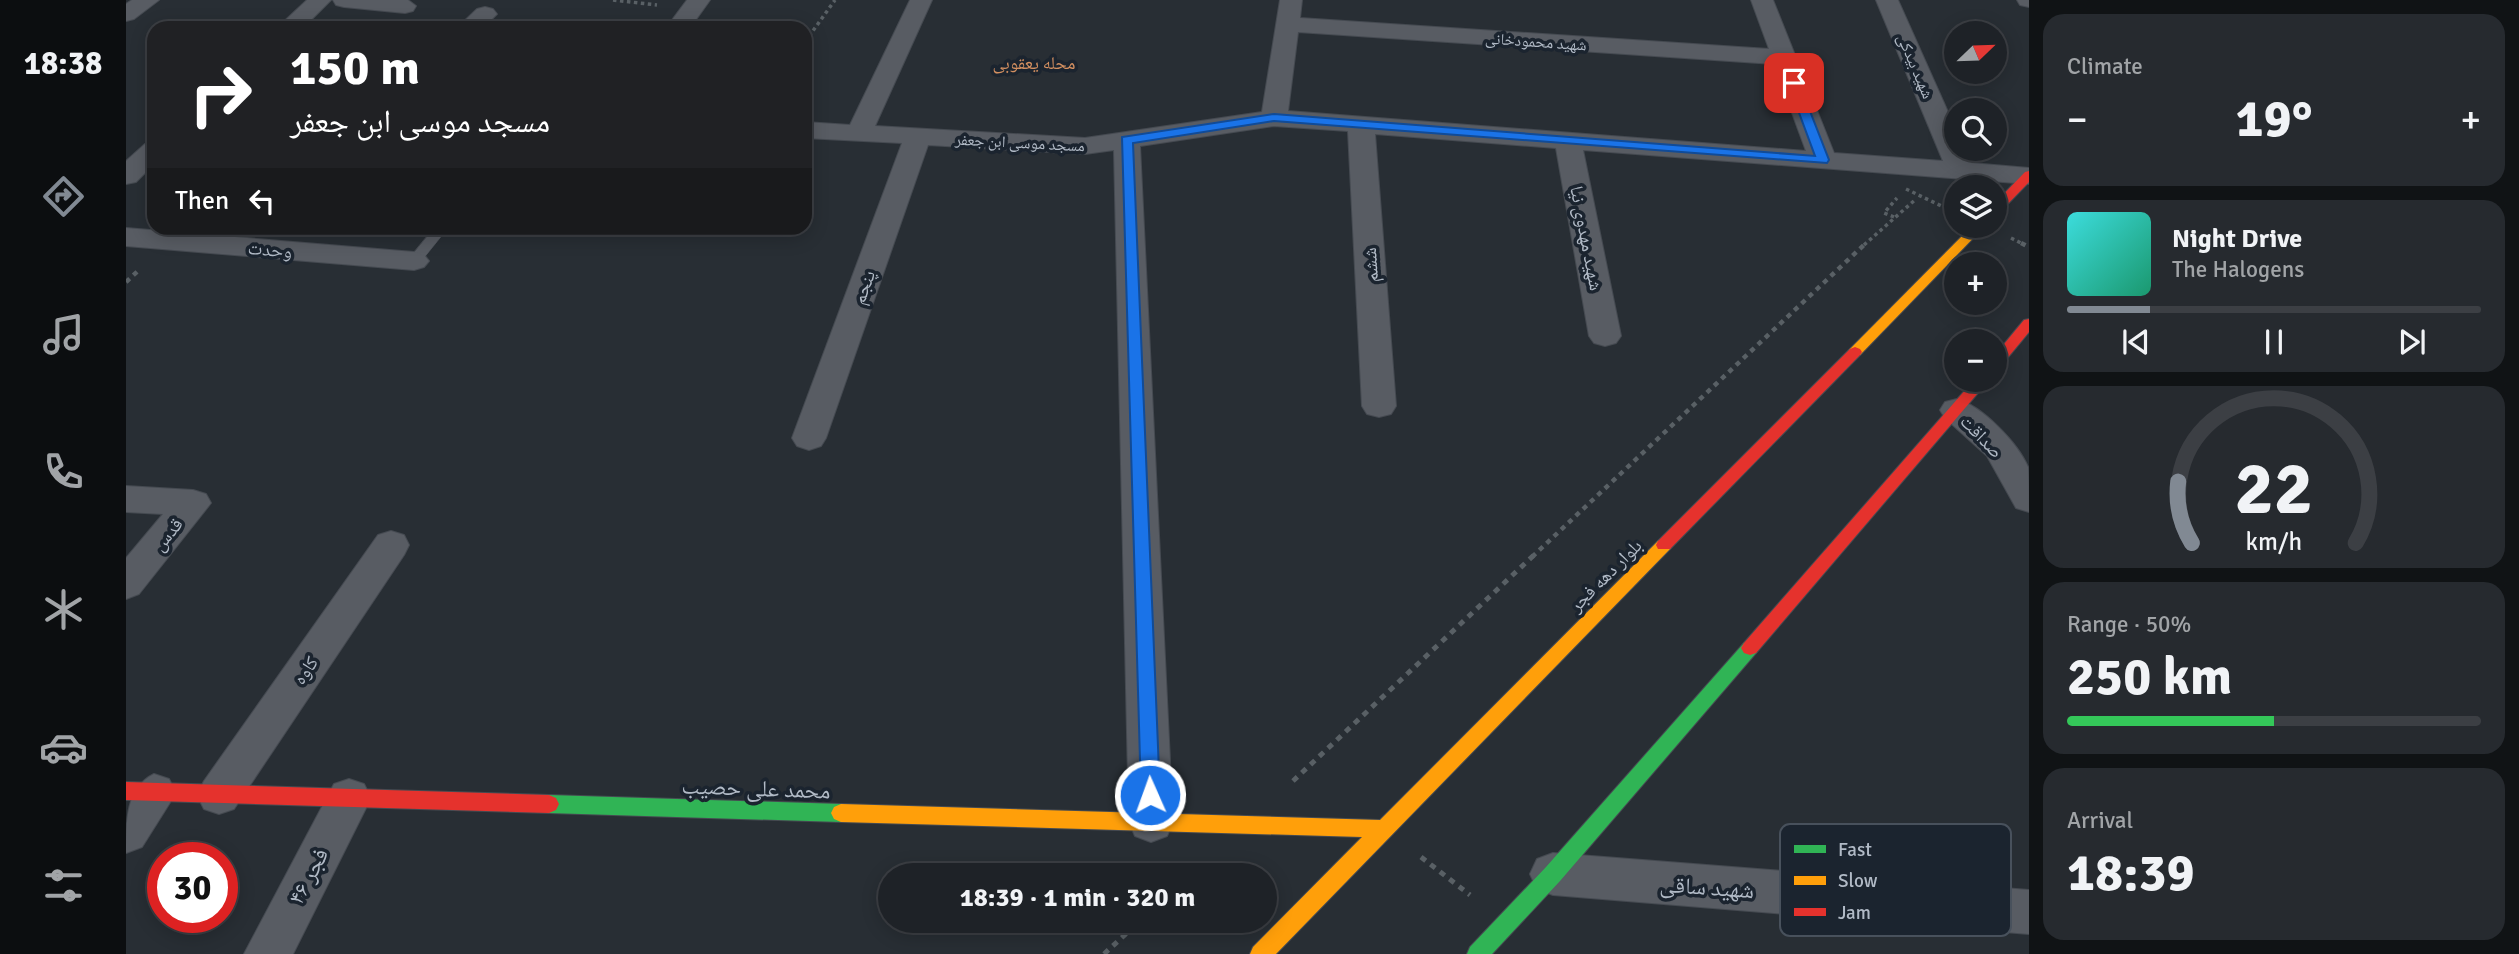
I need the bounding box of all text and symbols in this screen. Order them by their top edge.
north arrow [1944,21,2007,84]
map controls [1944,21,2007,392]
street label: شهید محمودخانی [1484,28,1587,56]
street label: شهید بیدکی [1892,31,1938,102]
text: 150 m [290,38,420,98]
text: 18:38 [24,44,102,83]
icon: right [175,49,266,140]
district label: محله یعقوبی [992,52,1076,74]
text: Climate [2067,52,2143,81]
pin [1764,53,1824,113]
icon: arrive [1775,64,1813,102]
text: 19° [2236,87,2312,151]
text: − [2067,96,2088,143]
text: + [2460,96,2481,143]
button: search [1944,98,2007,161]
text: مسجد موسی ابن جعفر [290,102,550,141]
street label: مسجد موسی ابن جعفر [953,130,1085,156]
icon: directions [39,172,88,221]
button: layers [1944,175,2007,238]
icon: left [243,182,281,220]
street label: شهید مهدوی نیا [1564,184,1608,293]
text: Then [175,185,229,217]
text: Night Drive [2172,223,2302,255]
street label: وحدت [247,236,293,264]
street label: ششم [1358,247,1384,283]
button: + [1944,252,2007,315]
text: The Halogens [2172,255,2304,284]
street label: پنجم [847,267,881,308]
icon: music [39,310,88,359]
icon: previous [2117,323,2155,361]
icon: pause [2255,323,2293,361]
icon: next [2393,323,2431,361]
button: − [1944,329,2007,392]
street label: صداقت [1955,410,2008,464]
text: 22 [2235,445,2313,534]
icon: phone [39,447,88,496]
street label: قدس [147,513,189,556]
text: km/h [2246,526,2302,557]
street label: بلوار دهه فجر [1563,534,1647,618]
icon: climate [39,585,88,634]
text: Range · 50% [2067,610,2191,639]
text: 250 km [2067,645,2232,709]
street label: کاوه [288,652,324,689]
icon: car [39,723,88,772]
position arrow [1113,758,1187,832]
street label: محمد علی حصیب [681,771,831,806]
text: Arrival [2067,806,2133,835]
legend [1780,824,2011,936]
text: Fast [1838,838,1872,862]
text: 18:39 [2067,841,2195,905]
speed limit sign: 30 [147,842,238,933]
street label: فجر ۴۶ [282,843,335,910]
icon: filters [39,861,88,910]
text: Slow [1838,869,1878,893]
street label: شهید ساقی [1659,870,1755,905]
text: 18:39 · 1 min · 320 m [960,882,1195,914]
text: Jam [1838,901,1871,925]

